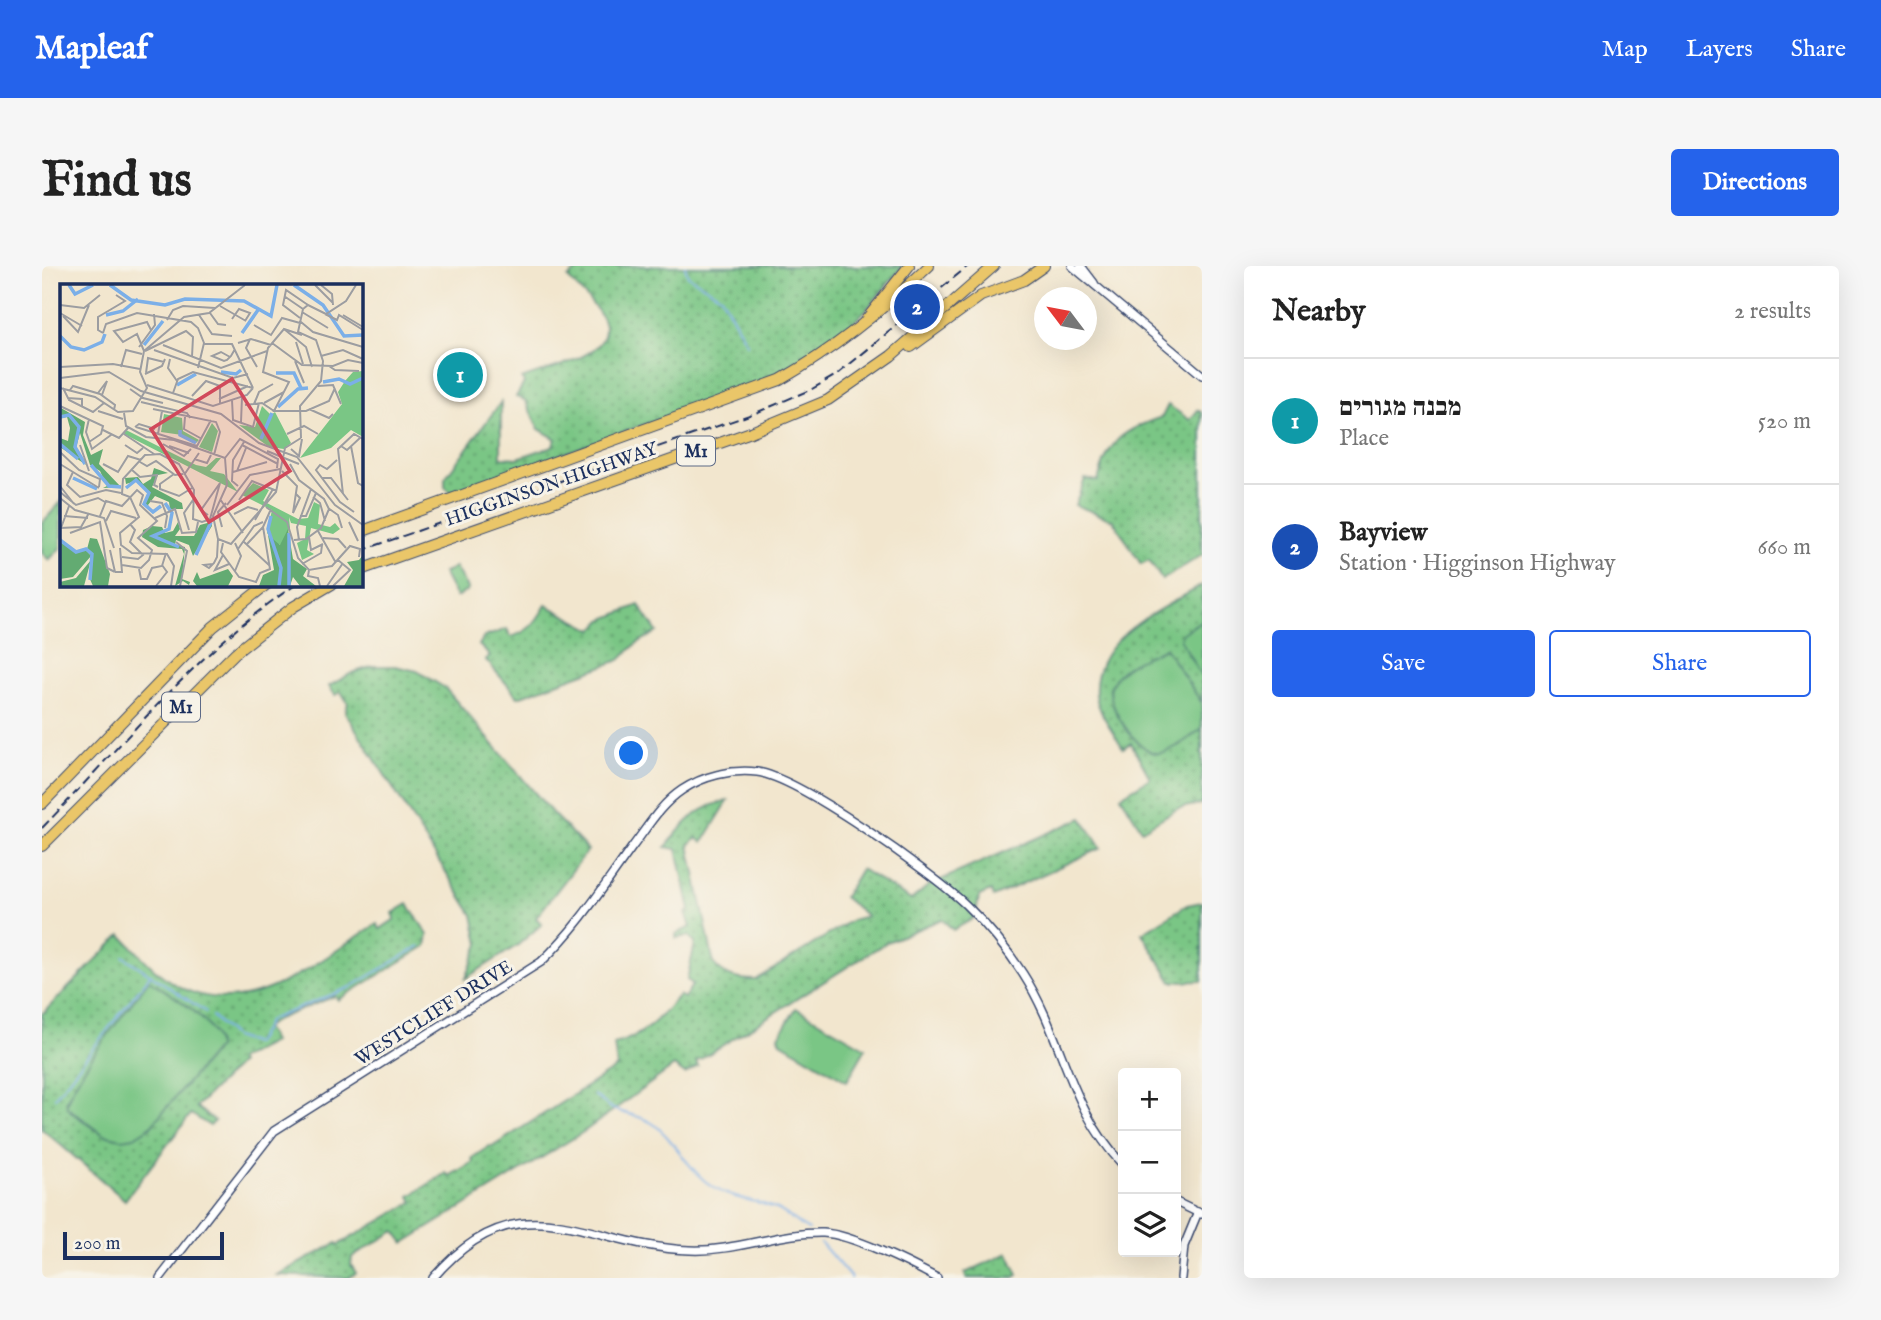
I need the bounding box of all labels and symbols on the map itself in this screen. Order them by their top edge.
pin: 2 [894,281,940,333]
inset map [60,284,362,586]
north arrow [1034,287,1097,350]
pin: 1 [437,349,483,401]
road number: M1 [677,436,715,466]
street label: HIGGINSON HIGHWAY [442,437,662,533]
road number: M1 [162,692,200,722]
your location [614,736,648,770]
street label: WESTCLIFF DRIVE [351,955,517,1072]
scale bar [63,1229,224,1261]

